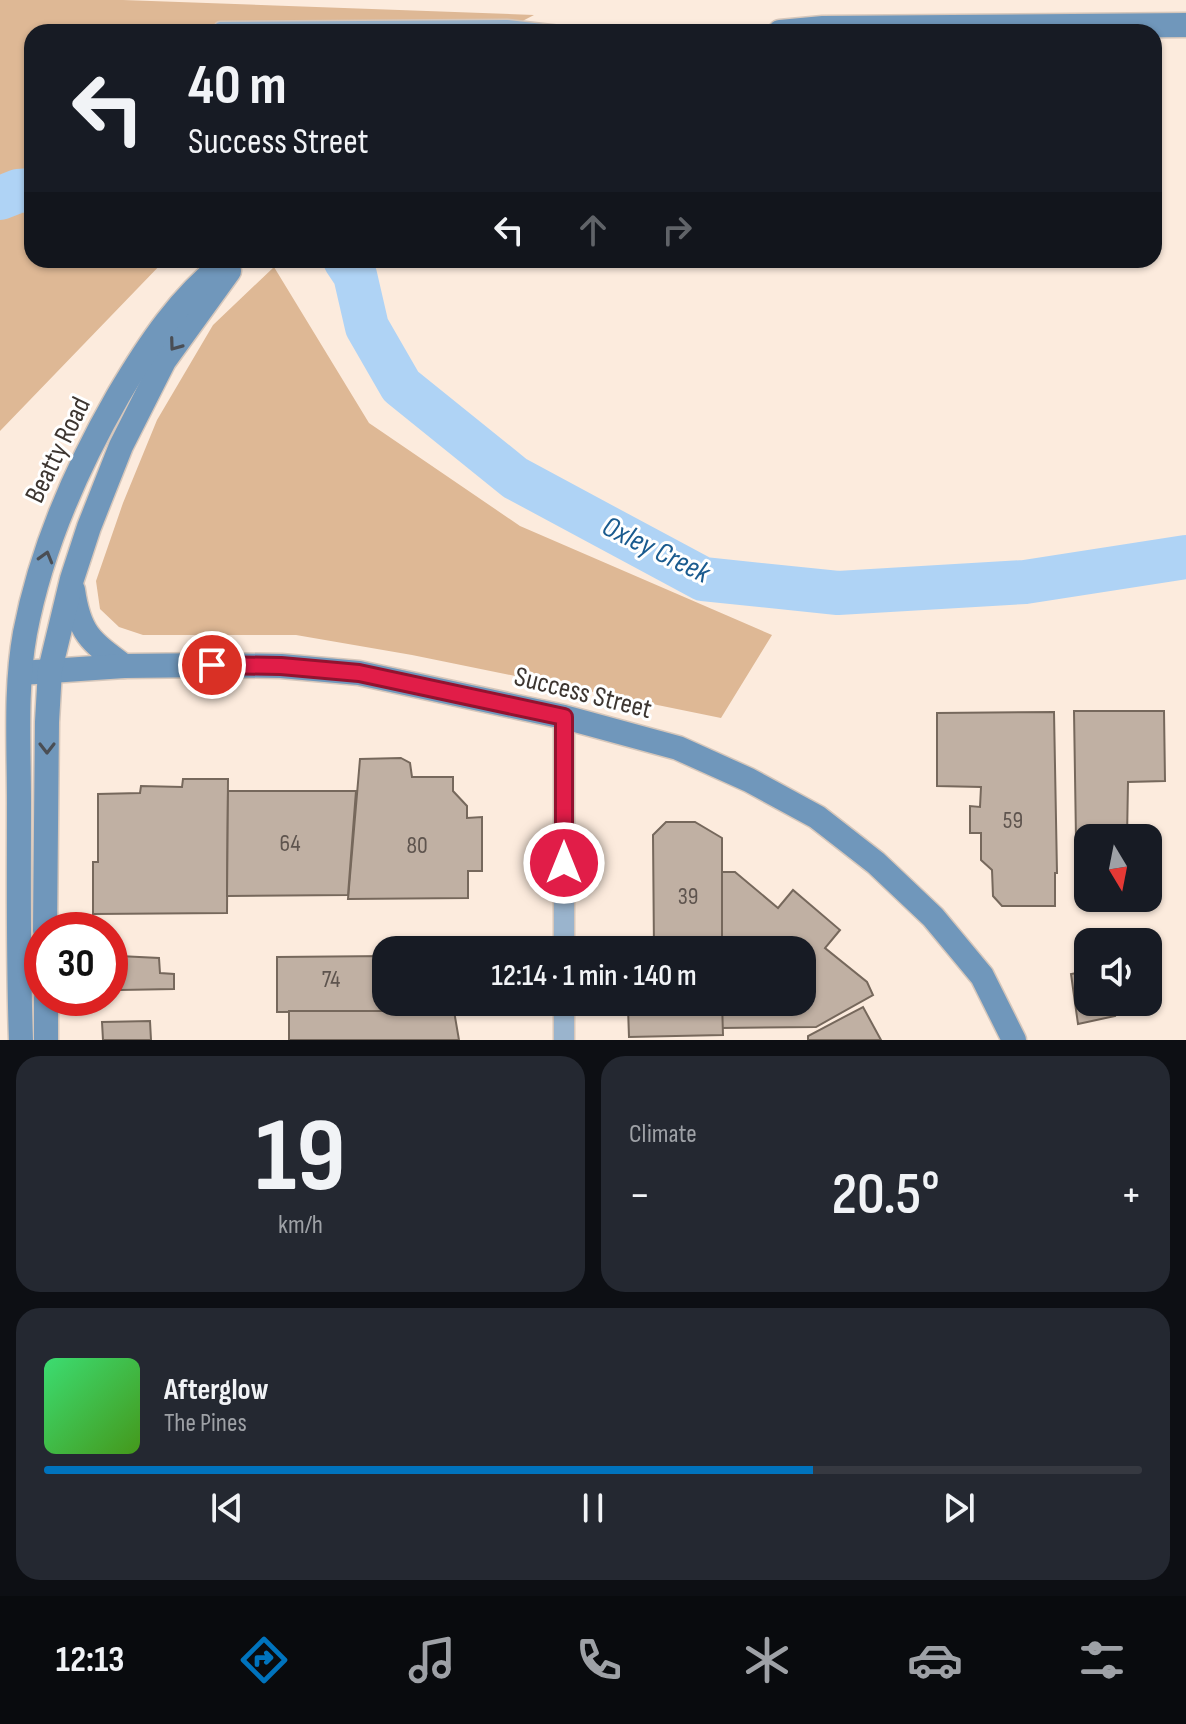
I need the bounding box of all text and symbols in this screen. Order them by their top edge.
text: 40 m [188,53,287,120]
icon: left [56,56,160,160]
text: Success Street [188,121,369,164]
icon: left [487,208,531,252]
icon: ahead [571,208,615,252]
icon: right [655,208,699,252]
one-way arrow [170,336,185,351]
street label: Beatty Road [18,392,98,508]
water label: Oxley Creek [596,509,716,592]
one-way arrow [37,551,53,565]
pin [178,631,246,699]
icon: arrive [190,643,234,687]
street label: Success Street [511,660,655,726]
one-way arrow [38,742,56,755]
house number: 59 [1003,806,1023,835]
position arrow [522,821,606,905]
north arrow [1074,824,1162,912]
map controls [1074,824,1162,1016]
house number: 64 [280,829,300,858]
house number: 80 [406,831,428,860]
house number: 39 [678,882,698,911]
speed limit sign: 30 [24,912,128,1016]
button: sound [1074,928,1162,1016]
text: 12:14 · 1 min · 140 m [491,958,697,994]
house number: 74 [322,965,340,994]
text: 19 [255,1095,346,1220]
text: Climate [629,1119,697,1150]
text: 20.5° [831,1159,940,1231]
text: − [629,1169,651,1222]
text: + [1120,1169,1142,1222]
text: km/h [278,1210,323,1241]
text: Afterglow [164,1372,269,1408]
text: The Pines [164,1408,247,1439]
icon: previous [205,1486,249,1530]
icon: pause [571,1486,615,1530]
icon: next [937,1486,981,1530]
icon: directions [236,1632,292,1688]
icon: music [404,1632,460,1688]
icon: phone [571,1632,627,1688]
icon: climate [739,1632,795,1688]
icon: car [907,1632,963,1688]
icon: filters [1074,1632,1130,1688]
text: 12:13 [56,1639,124,1682]

